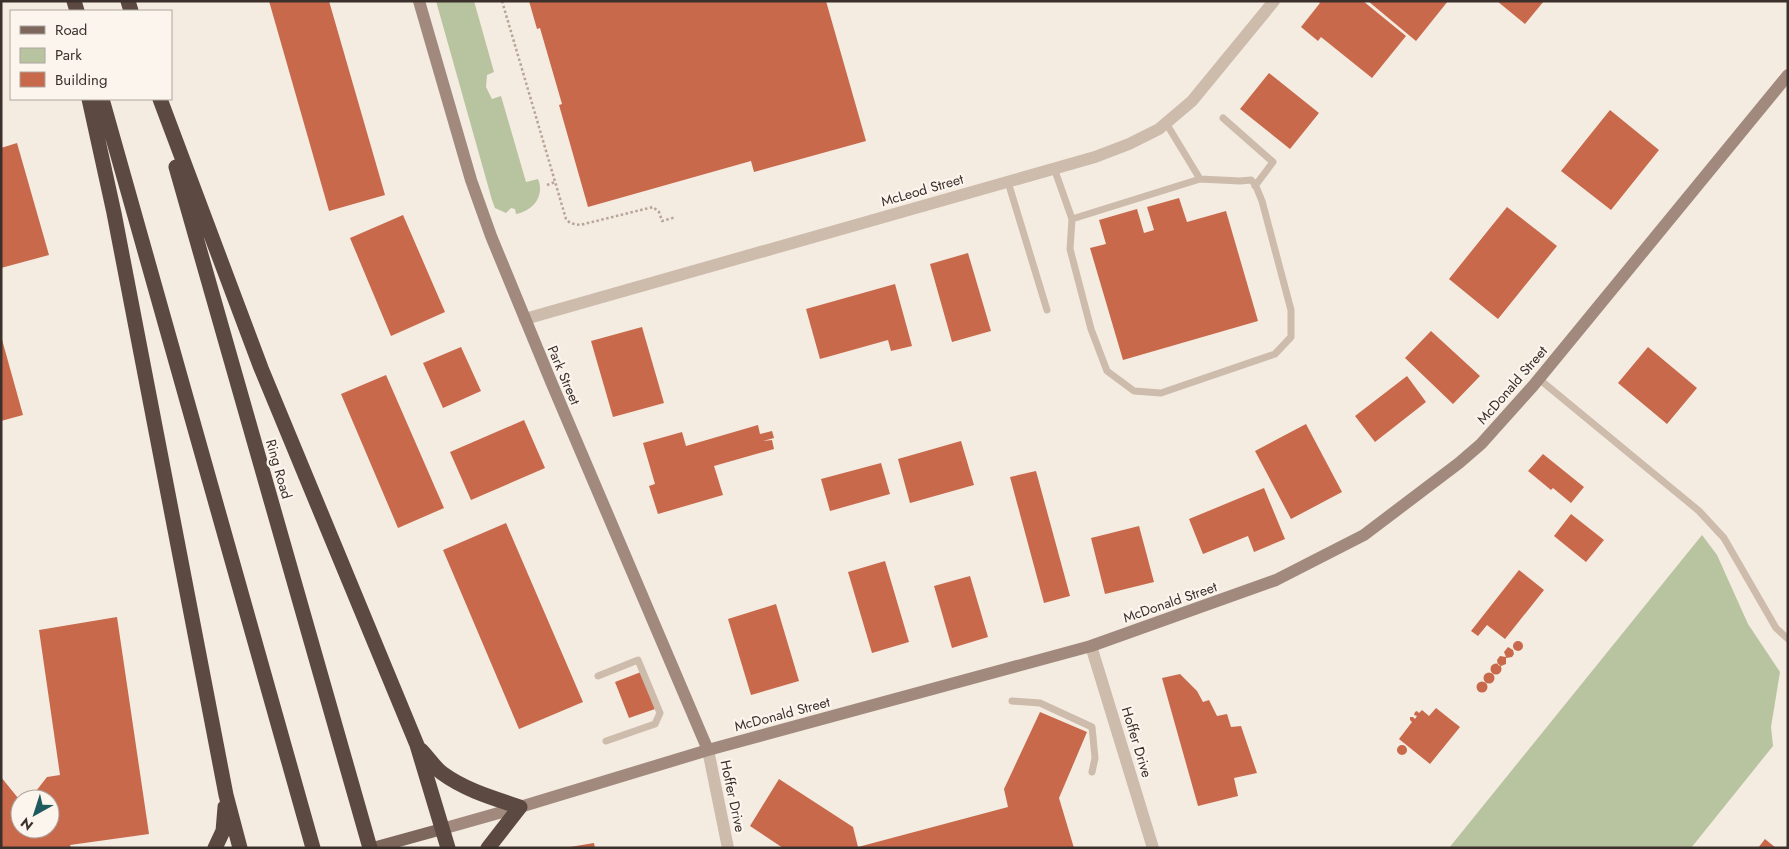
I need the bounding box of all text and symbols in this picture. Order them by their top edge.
legend [10,10,172,100]
text: Road [55,19,87,41]
text: Park [55,44,82,66]
text: Building [55,69,107,91]
street label: McLeod Street [878,169,966,211]
street label: McDonald Street [1472,341,1552,429]
street label: Park Street [543,342,586,408]
street label: Ring Road [261,437,297,501]
street label: McDonald Street [1120,576,1220,627]
street label: McDonald Street [732,691,833,736]
street label: Hoffer Drive [1117,704,1157,780]
street label: Hoffer Drive [716,758,750,834]
north arrow [10,789,60,839]
text: N [16,813,37,835]

